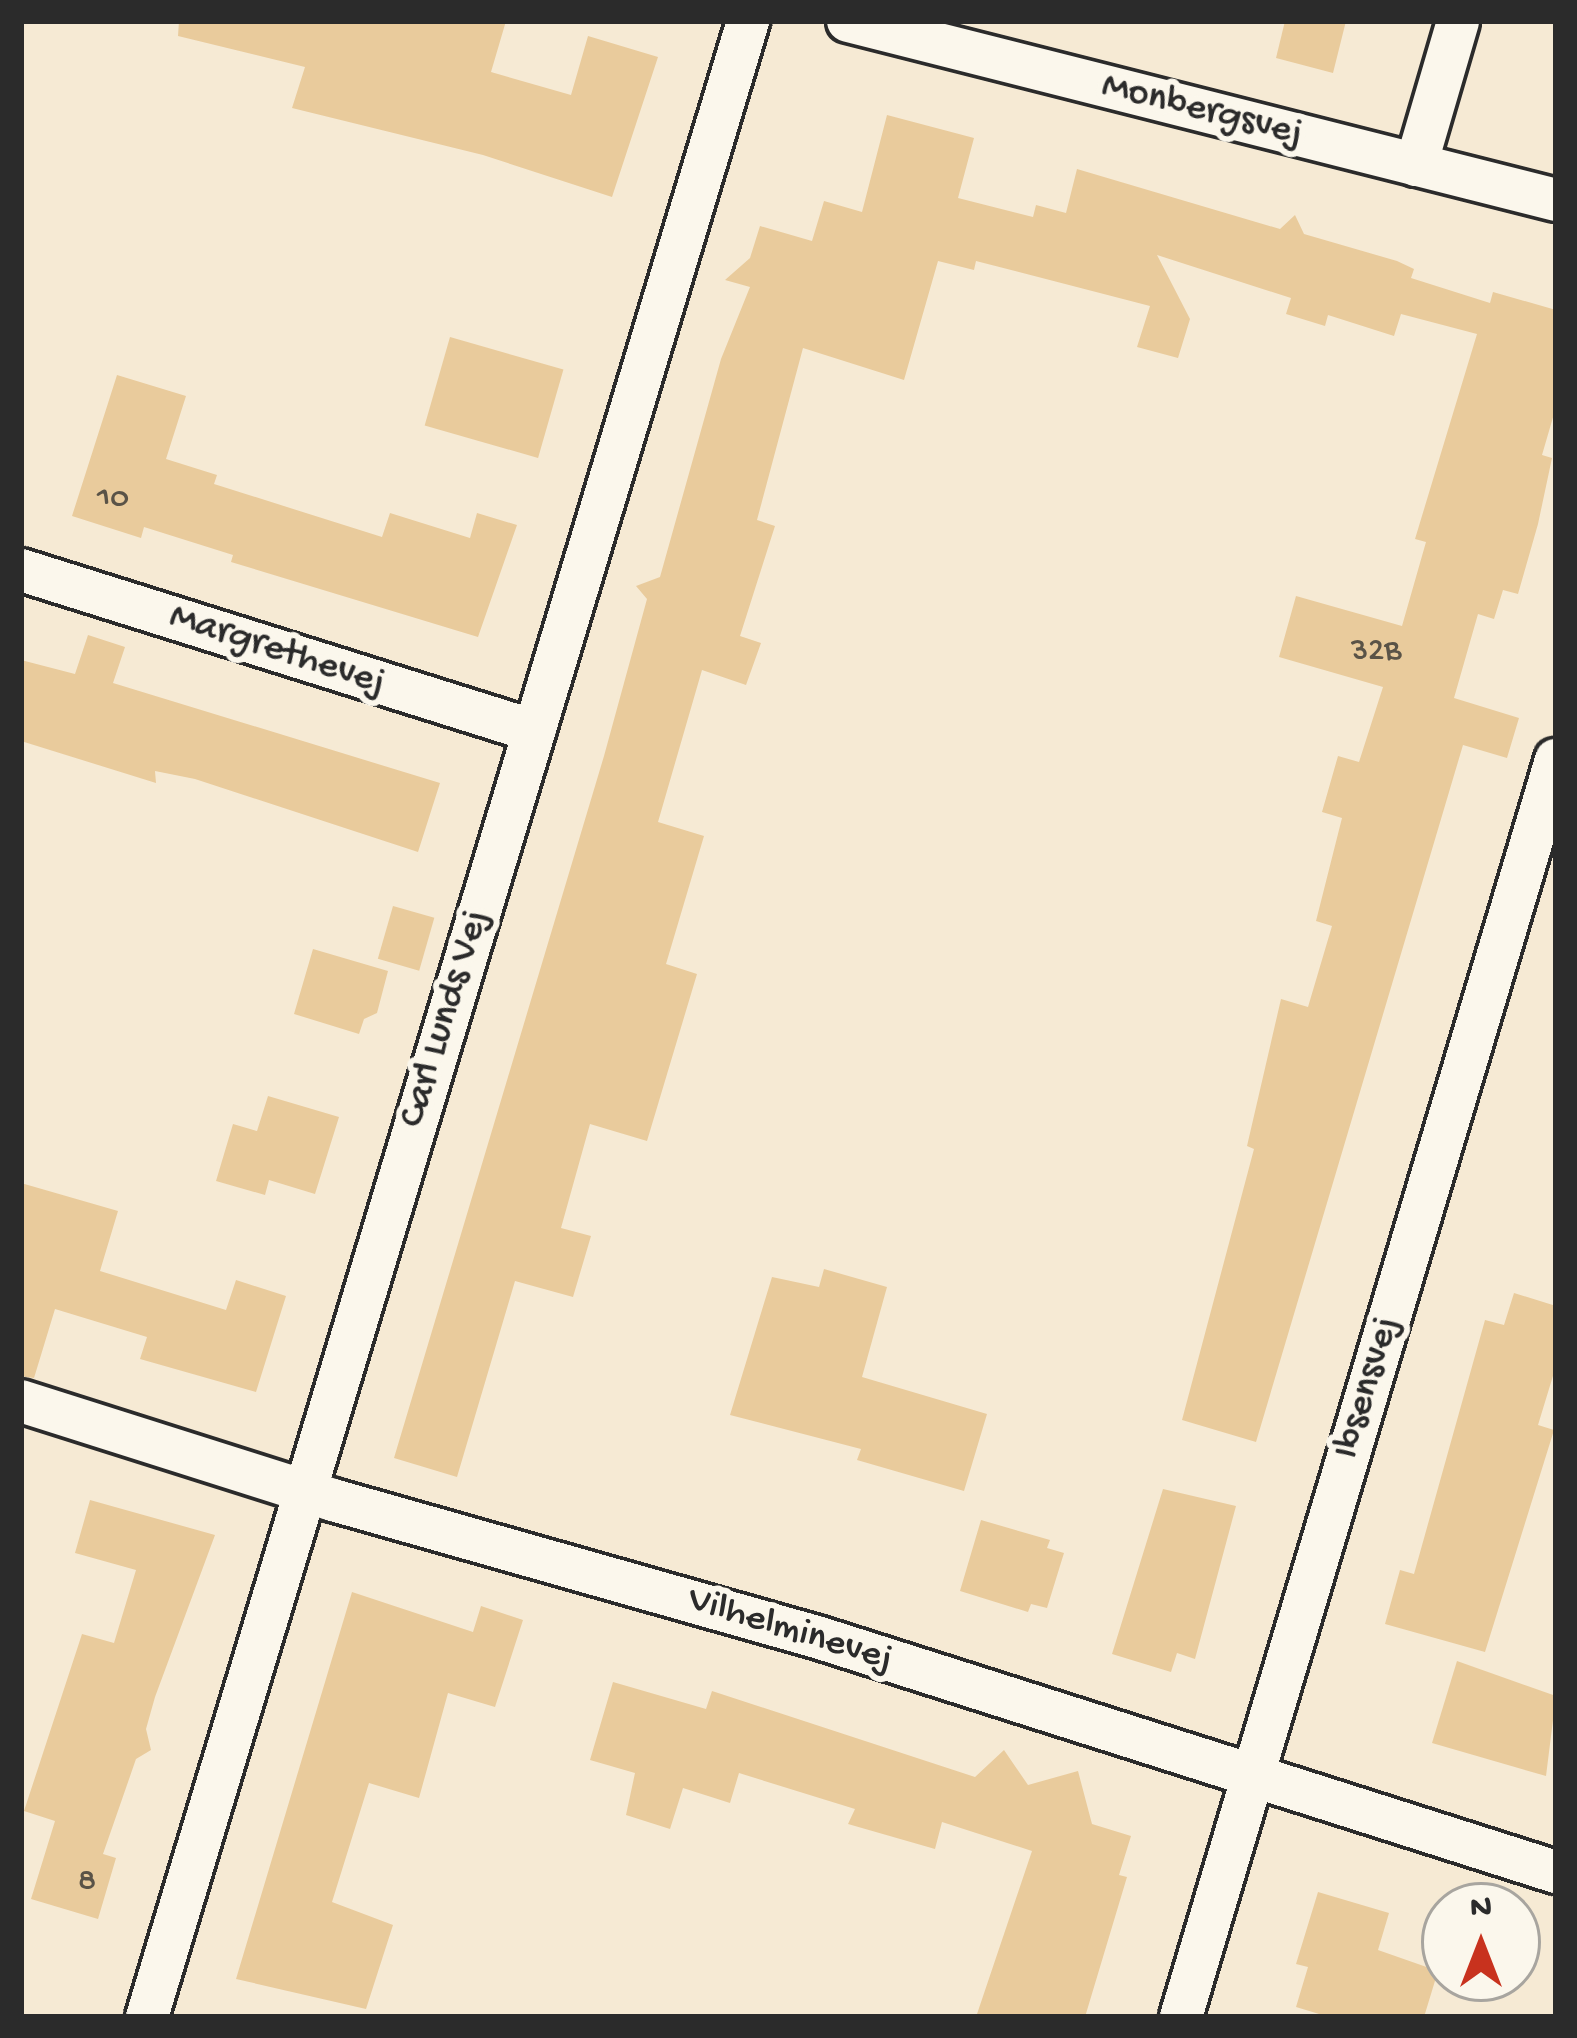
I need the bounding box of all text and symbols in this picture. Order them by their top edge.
street label: Monbergsvej [1097,63,1307,159]
house number: 10 [97,480,129,520]
street label: Margrethevej [163,594,391,708]
house number: 32B [1351,633,1401,673]
street label: Carl Lunds Vej [391,905,501,1133]
street label: Ibsensvej [1324,1311,1412,1465]
street label: Vilhelminevej [682,1578,898,1684]
house number: 8 [78,1863,96,1903]
north arrow [1421,1882,1541,2002]
text: N [1470,1890,1492,1928]

